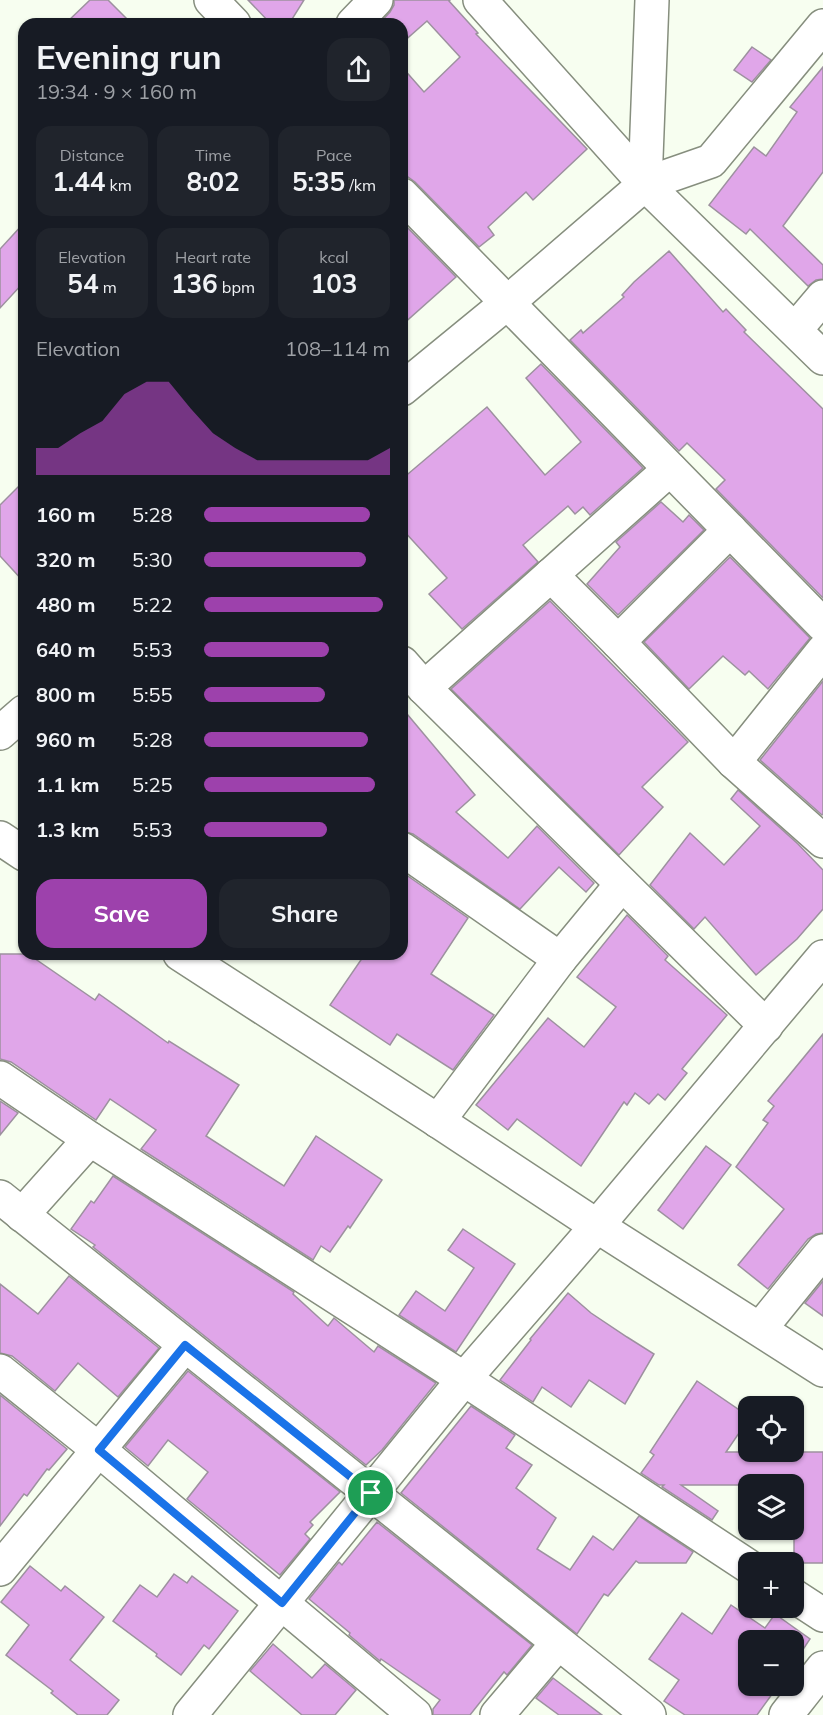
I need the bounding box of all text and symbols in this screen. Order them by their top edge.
text: Evening run [36,36,222,77]
button: share [327,38,390,101]
text: 19:34 · 9 × 160 m [36,79,197,104]
text: Distance [60,145,124,165]
text: Time [195,145,231,165]
text: Pace [316,145,352,165]
text: 1.44 [52,165,105,198]
text: 8:02 [186,165,240,198]
text: 5:35 [292,165,345,198]
text: km [105,175,132,195]
text: /km [345,175,376,195]
text: Elevation [58,247,126,267]
text: Heart rate [175,247,251,267]
text: kcal [319,247,349,267]
text: 54 [67,267,98,300]
text: 136 [171,267,218,300]
text: 103 [311,267,357,300]
text: m [98,277,117,297]
text: bpm [218,277,255,297]
text: Elevation [36,336,121,361]
text: 108–114 m [285,336,390,361]
text: 160 m [36,502,95,527]
text: 5:28 [132,502,173,527]
text: 320 m [36,547,95,572]
text: 5:30 [132,547,173,572]
text: 480 m [36,592,95,617]
text: 5:22 [132,592,173,617]
text: 640 m [36,637,95,662]
text: 5:53 [132,637,173,662]
text: 800 m [36,682,95,707]
text: 5:55 [132,682,173,707]
text: 960 m [36,727,95,752]
text: 5:28 [132,727,173,752]
text: 1.1 km [36,772,99,797]
text: 5:25 [132,772,173,797]
text: 1.3 km [36,817,99,842]
text: 5:53 [132,817,173,842]
button: Save [36,879,207,948]
button: Share [219,879,390,948]
map controls [738,1396,804,1696]
button: locate [738,1396,804,1462]
pin [345,1467,396,1518]
button: layers [738,1474,804,1540]
icon: arrive [354,1476,387,1509]
button: + [738,1552,804,1618]
button: − [738,1630,804,1696]

